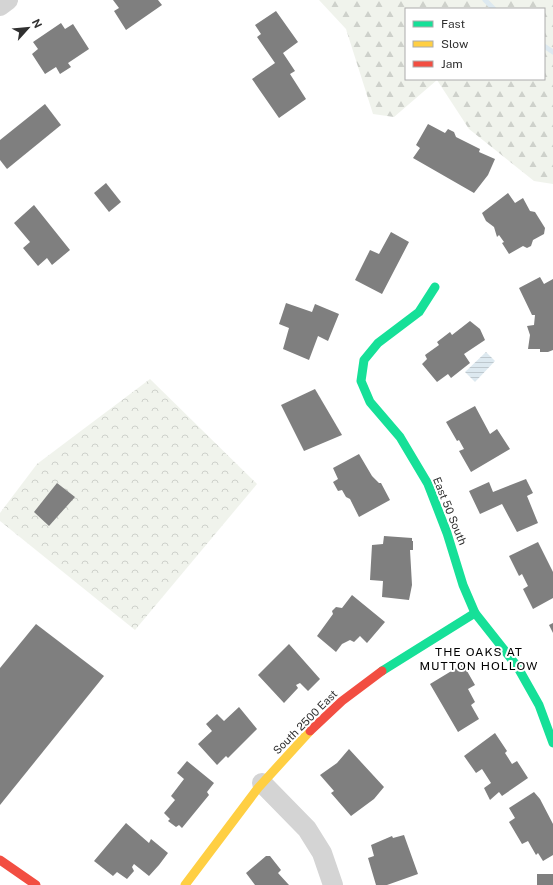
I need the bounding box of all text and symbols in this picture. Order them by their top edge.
north arrow [8,8,48,48]
legend [405,8,545,80]
text: N [30,17,44,30]
text: Fast [441,17,466,31]
text: Slow [441,37,469,51]
text: Jam [441,57,463,71]
street label: East 50 South [431,475,469,547]
district label: THE OAKS AT MUTTON HOLLOW [420,645,538,673]
street label: South 2500 East [271,688,339,756]

